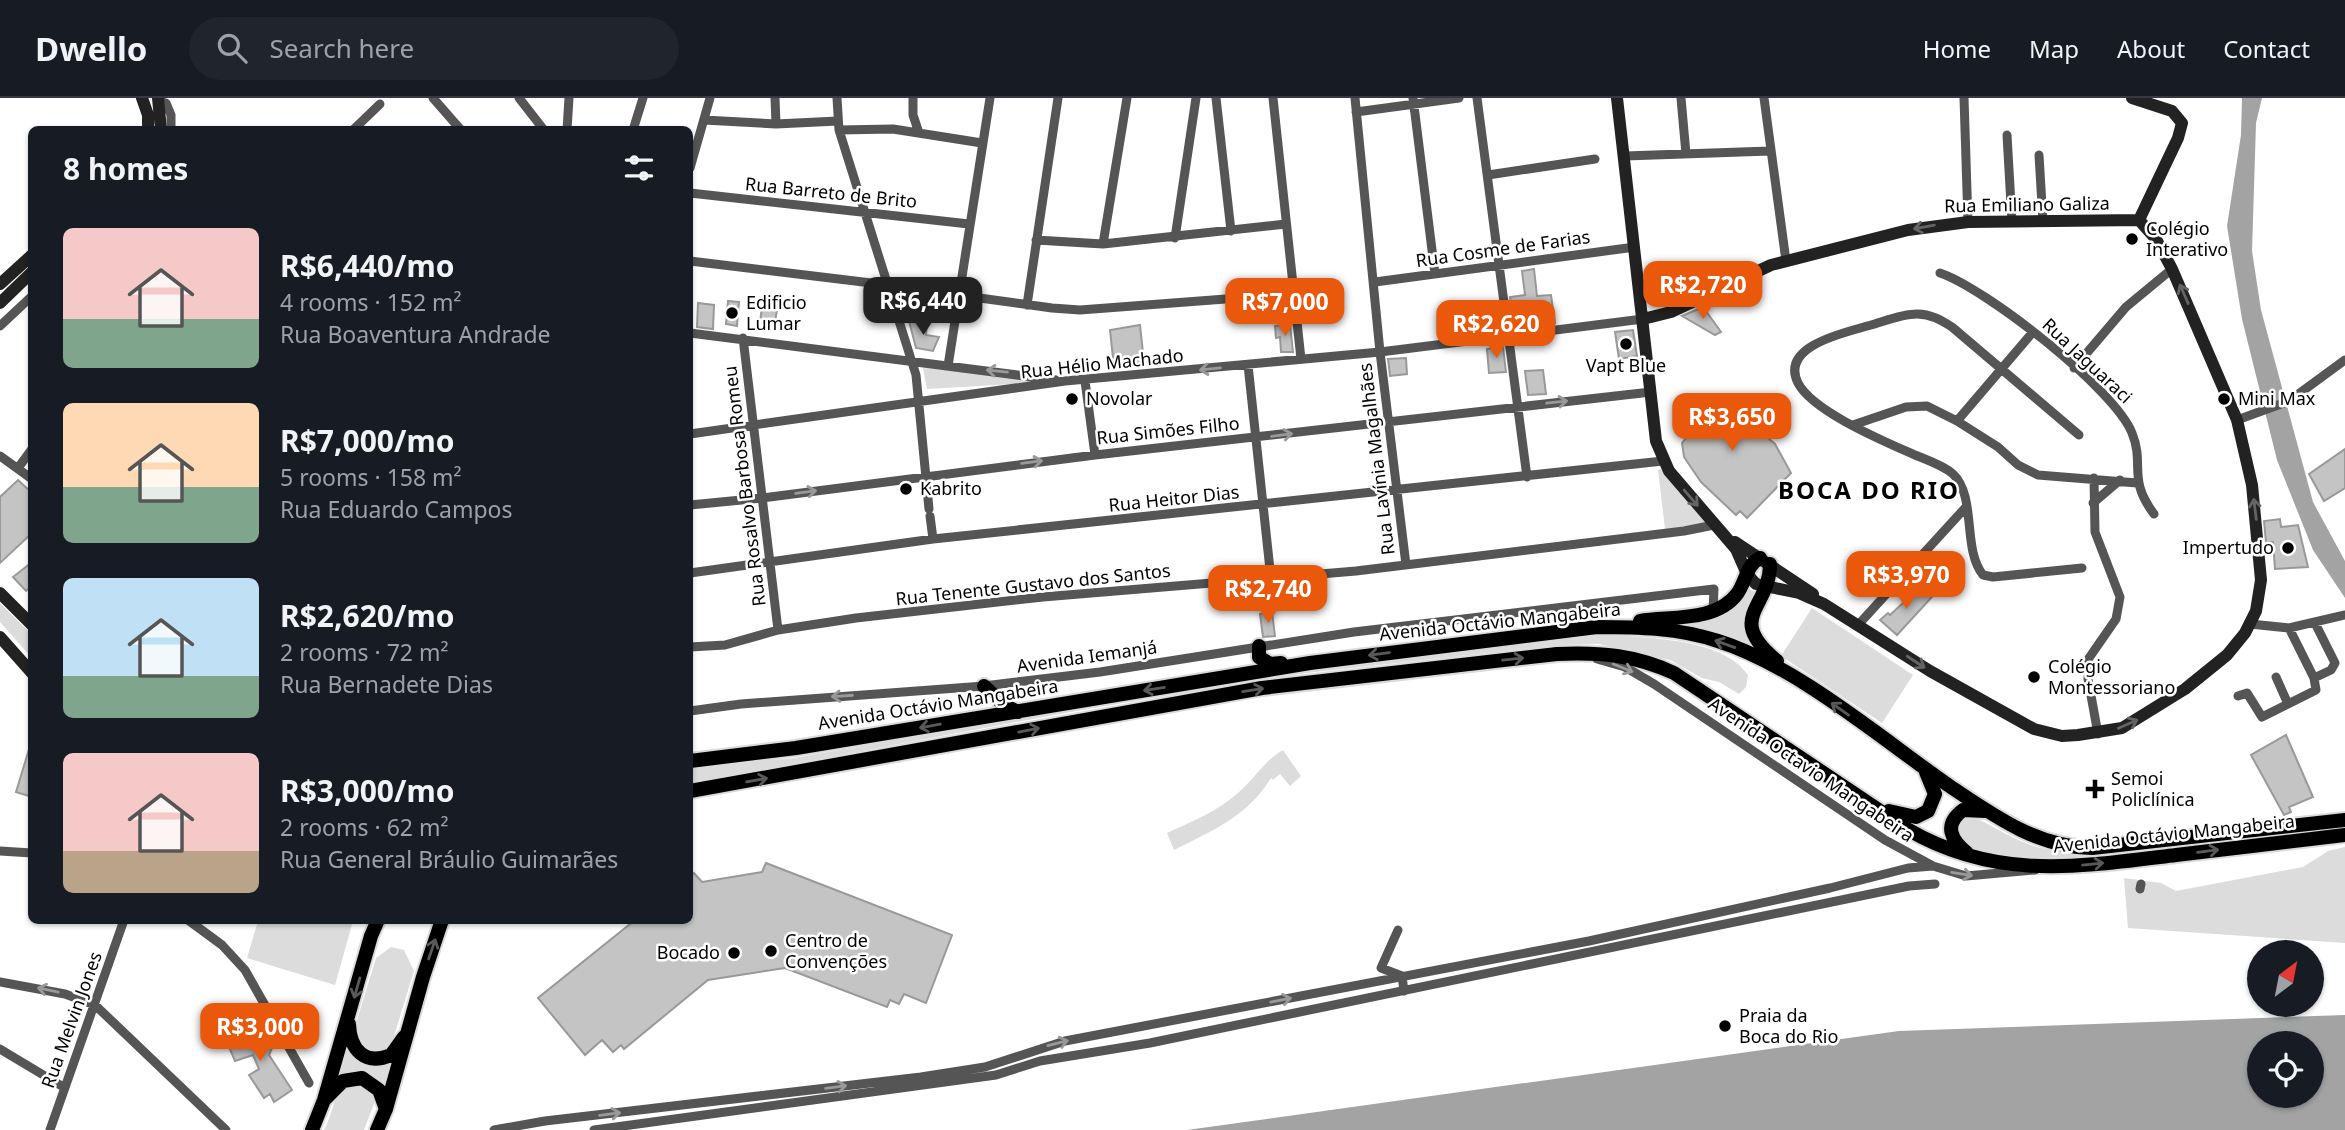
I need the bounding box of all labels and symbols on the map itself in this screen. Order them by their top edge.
street label: Rua Barreto de Brito [744,171,918,213]
street label: Rua Emiliano Galiza [1944,191,2110,217]
place label: Colégio Interativo [2146,216,2228,261]
one-way arrow [1913,221,1936,234]
street label: Rua Cosme de Farias [1414,224,1592,272]
marker: Colégio Interativo [2124,231,2140,247]
pin: R$2,720 [1638,262,1768,321]
pin: R$6,440 [858,278,988,337]
pin: R$7,000 [1220,278,1350,338]
one-way arrow [2177,284,2190,305]
place label: Edificio Lumar [746,290,807,335]
pin: R$2,620 [1431,300,1561,360]
marker: Edificio Lumar [724,305,740,321]
street label: Rua Jaguaraci [2037,312,2138,408]
marker: Vapt Blue [1618,336,1634,352]
street label: Rua Hélio Machado [1019,343,1185,383]
place label: Vapt Blue [1586,353,1666,377]
street label: Rua Lavínia Magalhães [1352,362,1400,556]
one-way arrow [1199,363,1222,376]
street label: Rua Rosalvo Barbosa Romeu [717,365,771,608]
one-way arrow [987,365,1009,378]
place label: Novolar [1086,386,1153,410]
place label: Mini Max [2238,386,2316,410]
marker: Novolar [1064,391,1080,407]
marker: Mini Max [2216,391,2232,407]
pin: R$3,650 [1667,394,1797,453]
one-way arrow [1545,395,1567,408]
street label: Rua Simões Filho [1095,411,1240,449]
one-way arrow [1270,428,1293,441]
one-way arrow [1020,456,1042,469]
district label: BOCA DO RIO [1778,473,1960,506]
place label: Kabrito [920,476,982,500]
street label: Rua Heitor Dias [1107,479,1240,517]
marker: Kabrito [898,481,914,497]
one-way arrow [794,485,817,498]
one-way arrow [1683,489,1699,507]
one-way arrow [2249,498,2262,521]
place label: Impertudo [2183,535,2274,559]
marker: Impertudo [2280,540,2296,556]
pin: R$3,970 [1841,552,1971,611]
street label: Rua Tenente Gustavo dos Santos [894,558,1172,610]
pin: R$2,740 [1203,566,1333,625]
street label: Avenida Octávio Mangabeira [1378,596,1622,646]
street label: Avenida Iemanjá [1015,634,1159,678]
one-way arrow [1715,637,1737,649]
one-way arrow [1368,647,1391,660]
one-way arrow [1501,652,1524,665]
place label: Colégio Montessoriano [2048,654,2175,699]
one-way arrow [1905,656,1925,670]
one-way arrow [1612,662,1633,675]
marker: Colégio Montessoriano [2026,669,2042,685]
street label: Avenida Octávio Mangabeira [816,673,1060,735]
one-way arrow [1143,683,1166,696]
one-way arrow [1241,683,1264,696]
one-way arrow [832,690,854,703]
street label: Avenida Octavio Mangabeira [1704,691,1919,847]
one-way arrow [1831,702,1850,716]
one-way arrow [2117,717,2139,730]
one-way arrow [919,720,942,733]
one-way arrow [1017,722,1040,736]
place label: Semoi Policlínica [2111,766,2195,811]
one-way arrow [745,772,768,786]
marker: Semoi Policlínica [2085,779,2105,799]
street label: Avenida Octávio Mangabeira [2052,808,2296,858]
one-way arrow [2196,845,2219,858]
one-way arrow [2081,858,2104,871]
one-way arrow [1950,868,1973,881]
place label: Centro de Convenções [785,928,887,973]
one-way arrow [427,938,440,960]
place label: Bocado [657,940,720,964]
north arrow [2247,940,2324,1017]
marker: Centro de Convenções [763,943,779,959]
marker: Bocado [726,945,742,961]
street label: Rua Melvin Jones [35,948,107,1091]
one-way arrow [350,976,363,998]
one-way arrow [37,983,60,997]
one-way arrow [1269,993,1292,1006]
place label: Praia da Boca do Rio [1739,1003,1838,1048]
pin: R$3,000 [195,1004,325,1063]
marker: Praia da Boca do Rio [1717,1018,1733,1034]
one-way arrow [1046,1036,1069,1049]
one-way arrow [824,1080,847,1093]
one-way arrow [598,1107,621,1120]

